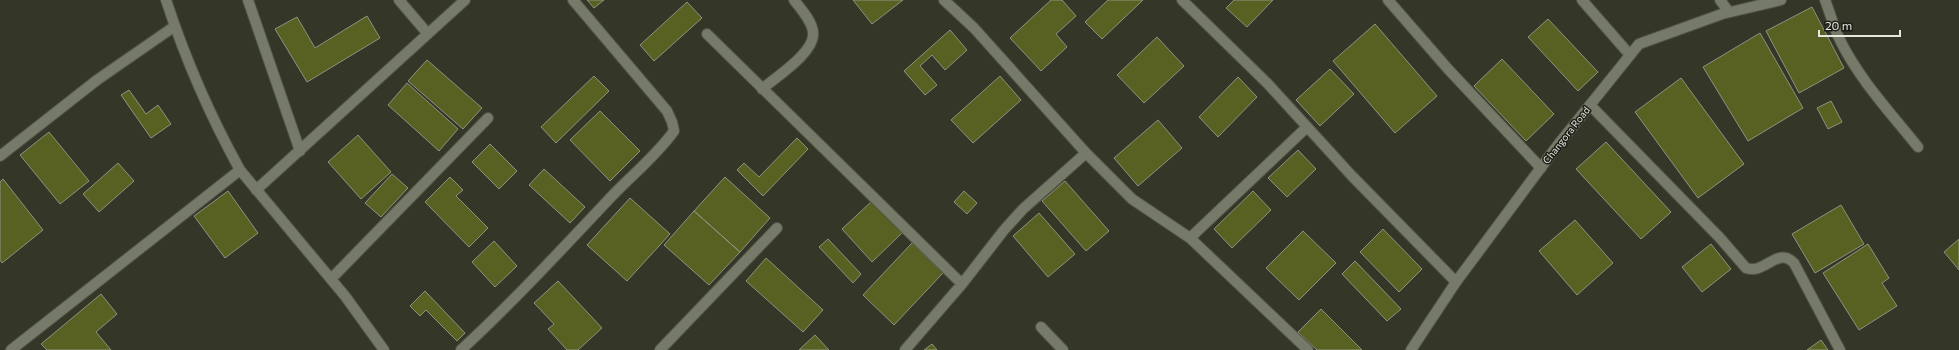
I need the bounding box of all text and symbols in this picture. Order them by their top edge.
scale bar [1819,12,1900,38]
text: 20 m [1825,18,1852,32]
street label: Changora Road [1540,104,1592,166]

